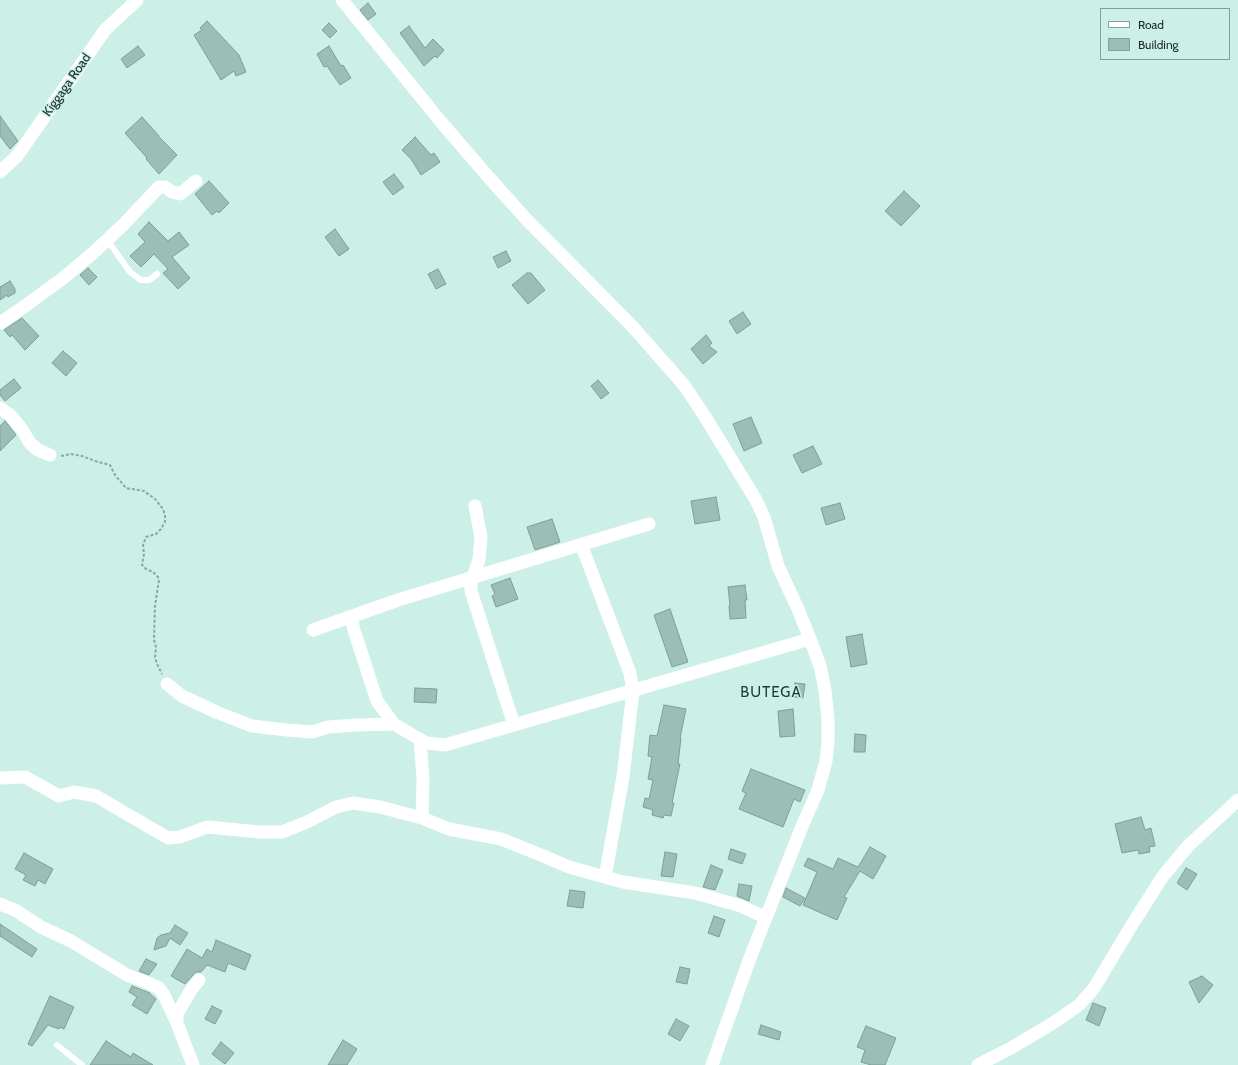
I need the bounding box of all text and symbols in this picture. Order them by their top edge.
legend [1100,8,1230,60]
text: Road [1138,17,1164,32]
text: Building [1138,37,1179,52]
street label: Kiggaga Road [40,50,94,120]
district label: BUTEGA [740,684,802,702]

